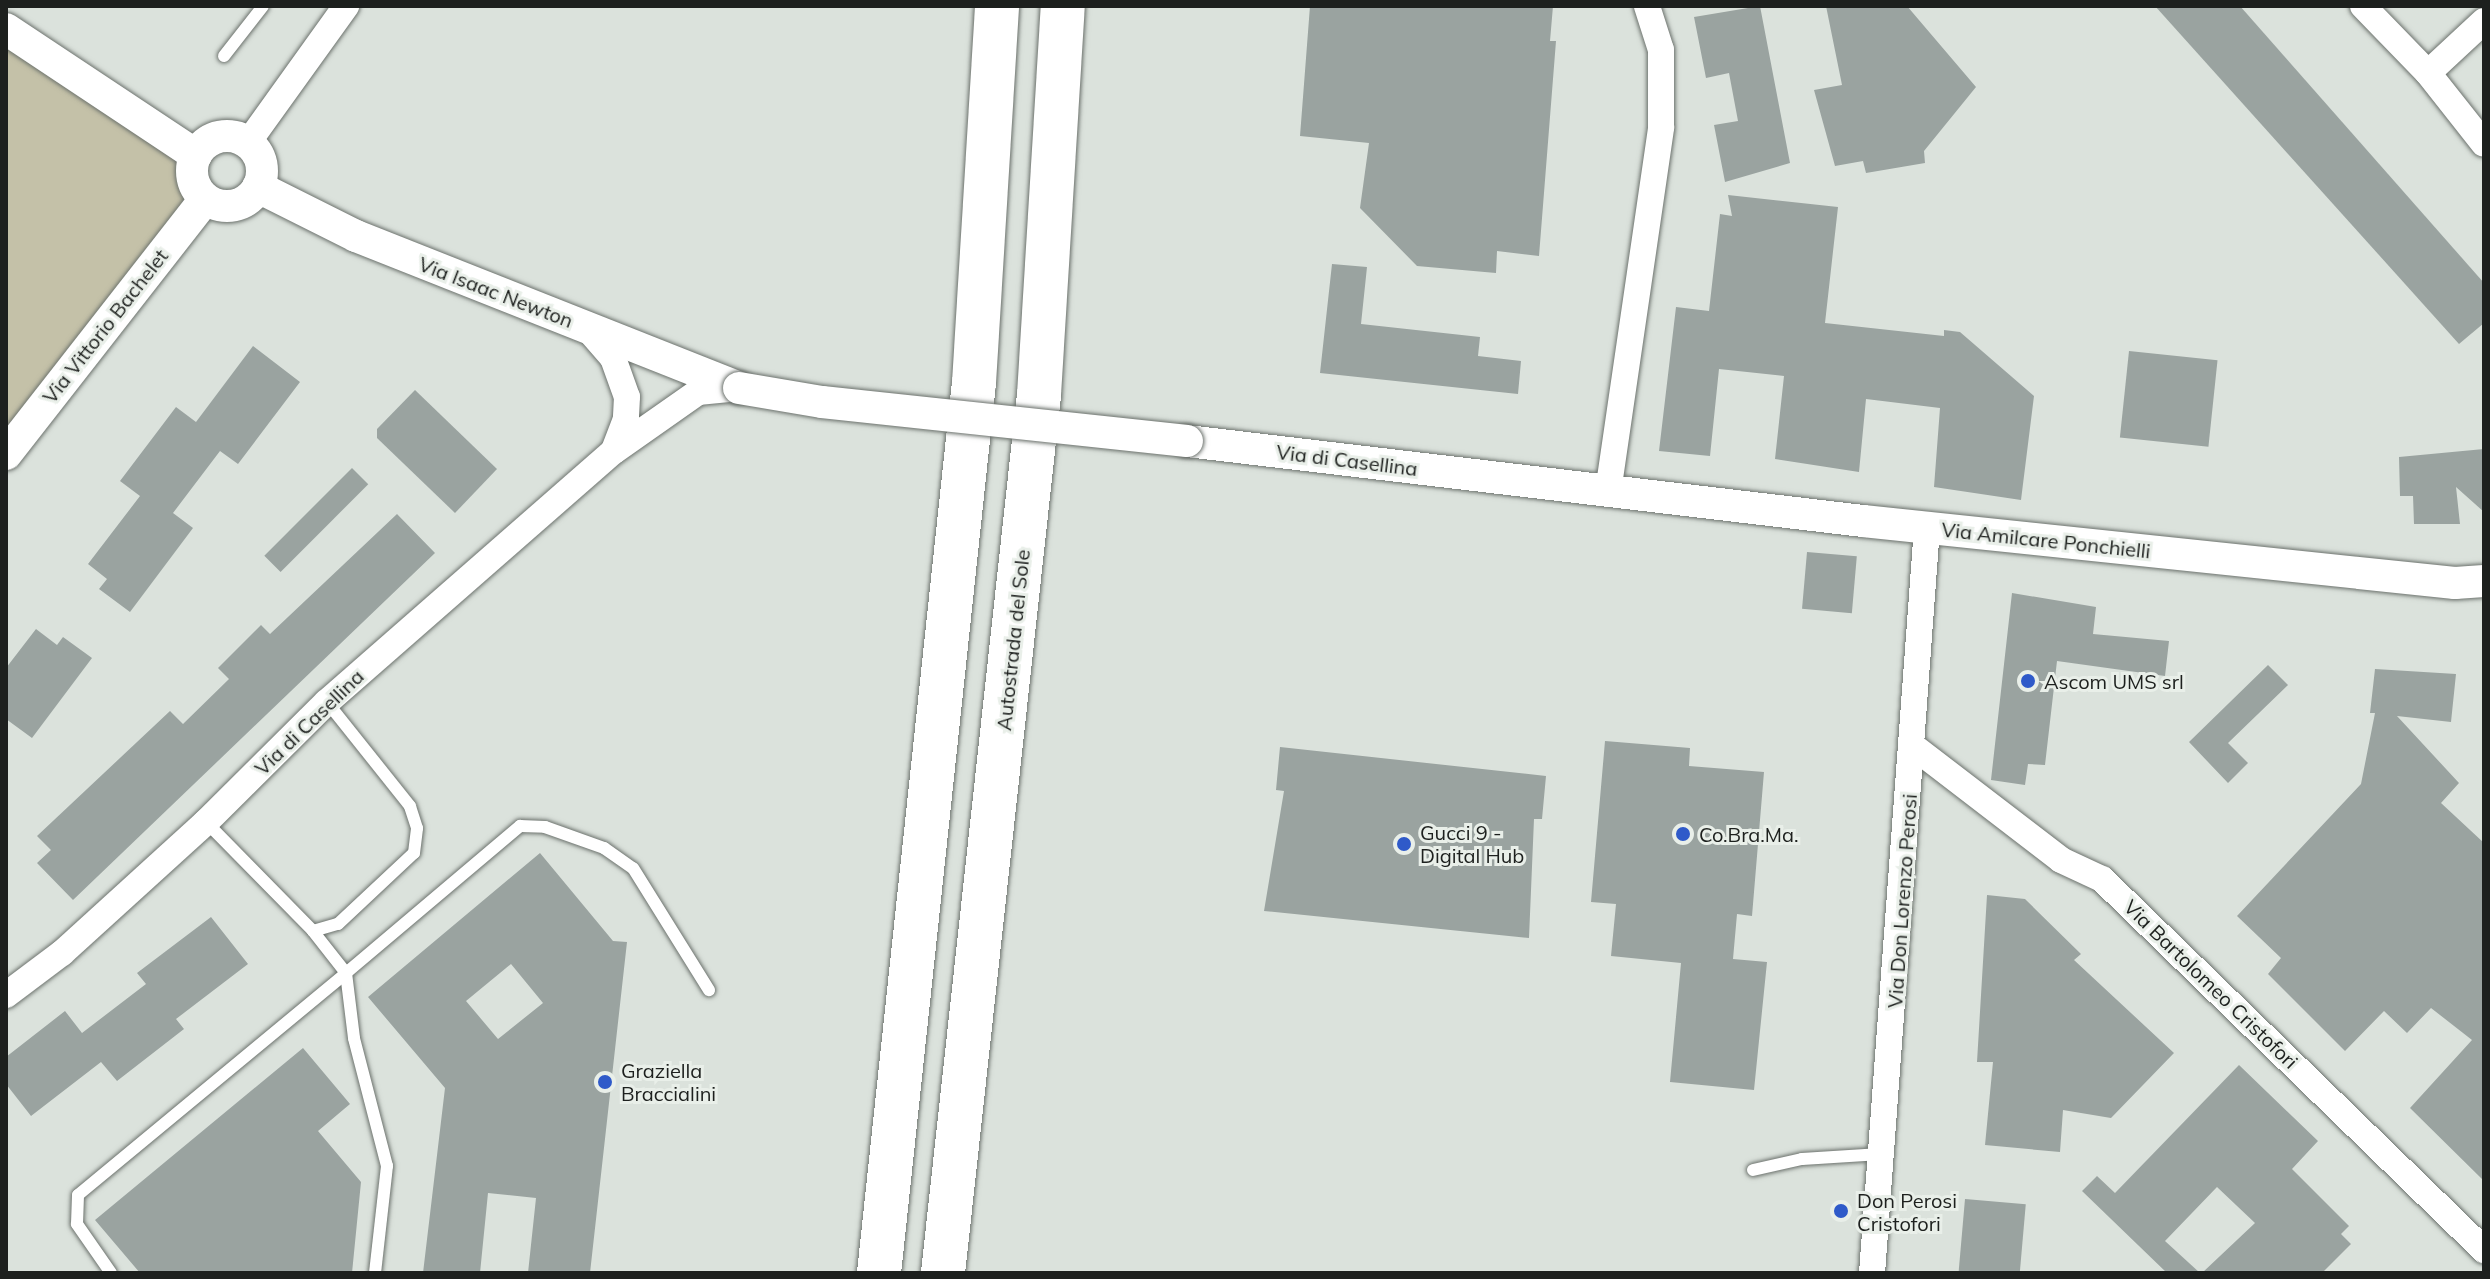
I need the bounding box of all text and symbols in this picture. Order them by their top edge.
street label: Via Vittorio Bachelet [37,244,173,408]
street label: Via Isaac Newton [415,252,577,332]
street label: Via di Casellina [1275,439,1419,481]
street label: Via Amilcare Ponchielli [1940,517,2152,563]
street label: Autostrada del Sole [992,548,1034,732]
street label: Via di Casellina [250,664,368,780]
place label: Ascom UMS srl [2044,669,2184,693]
marker: Ascom UMS srl [2019,672,2037,690]
street label: Via Don Lorenzo Perosi [1883,793,1921,1009]
place label: Gucci 9 - Digital Hub [1420,820,1524,867]
place label: Co.Bra.Ma. [1699,822,1799,846]
marker: Co.Bra.Ma. [1674,825,1692,843]
marker: Gucci 9 - Digital Hub [1395,835,1413,853]
street label: Via Bartolomeo Cristofori [2119,895,2303,1073]
place label: Graziella Braccialini [621,1058,716,1105]
marker: Graziella Braccialini [596,1073,614,1091]
place label: Don Perosi Cristofori [1857,1188,1957,1235]
marker: Don Perosi Cristofori [1832,1202,1850,1220]

